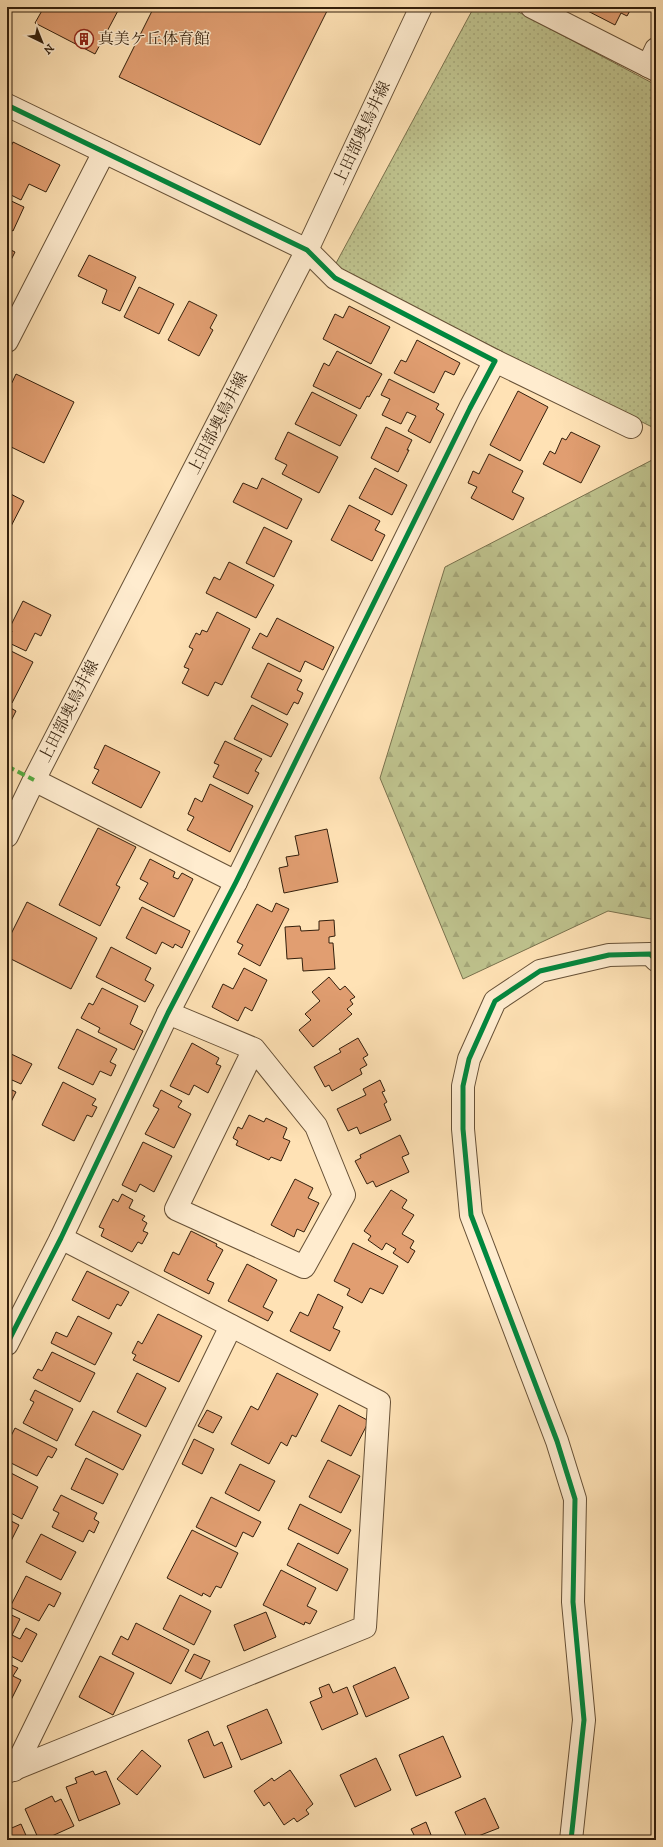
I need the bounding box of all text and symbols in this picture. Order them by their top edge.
north arrow [22,22,62,62]
building icon: 真美ケ丘体育館 [73,28,95,50]
place label: 真美ケ丘体育館 [98,29,210,49]
text: N [40,40,56,57]
street label: 上田部奥鳥井線 [329,78,395,188]
street label: 上田部奥鳥井線 [184,369,252,477]
street label: 上田部奥鳥井線 [35,657,103,765]

